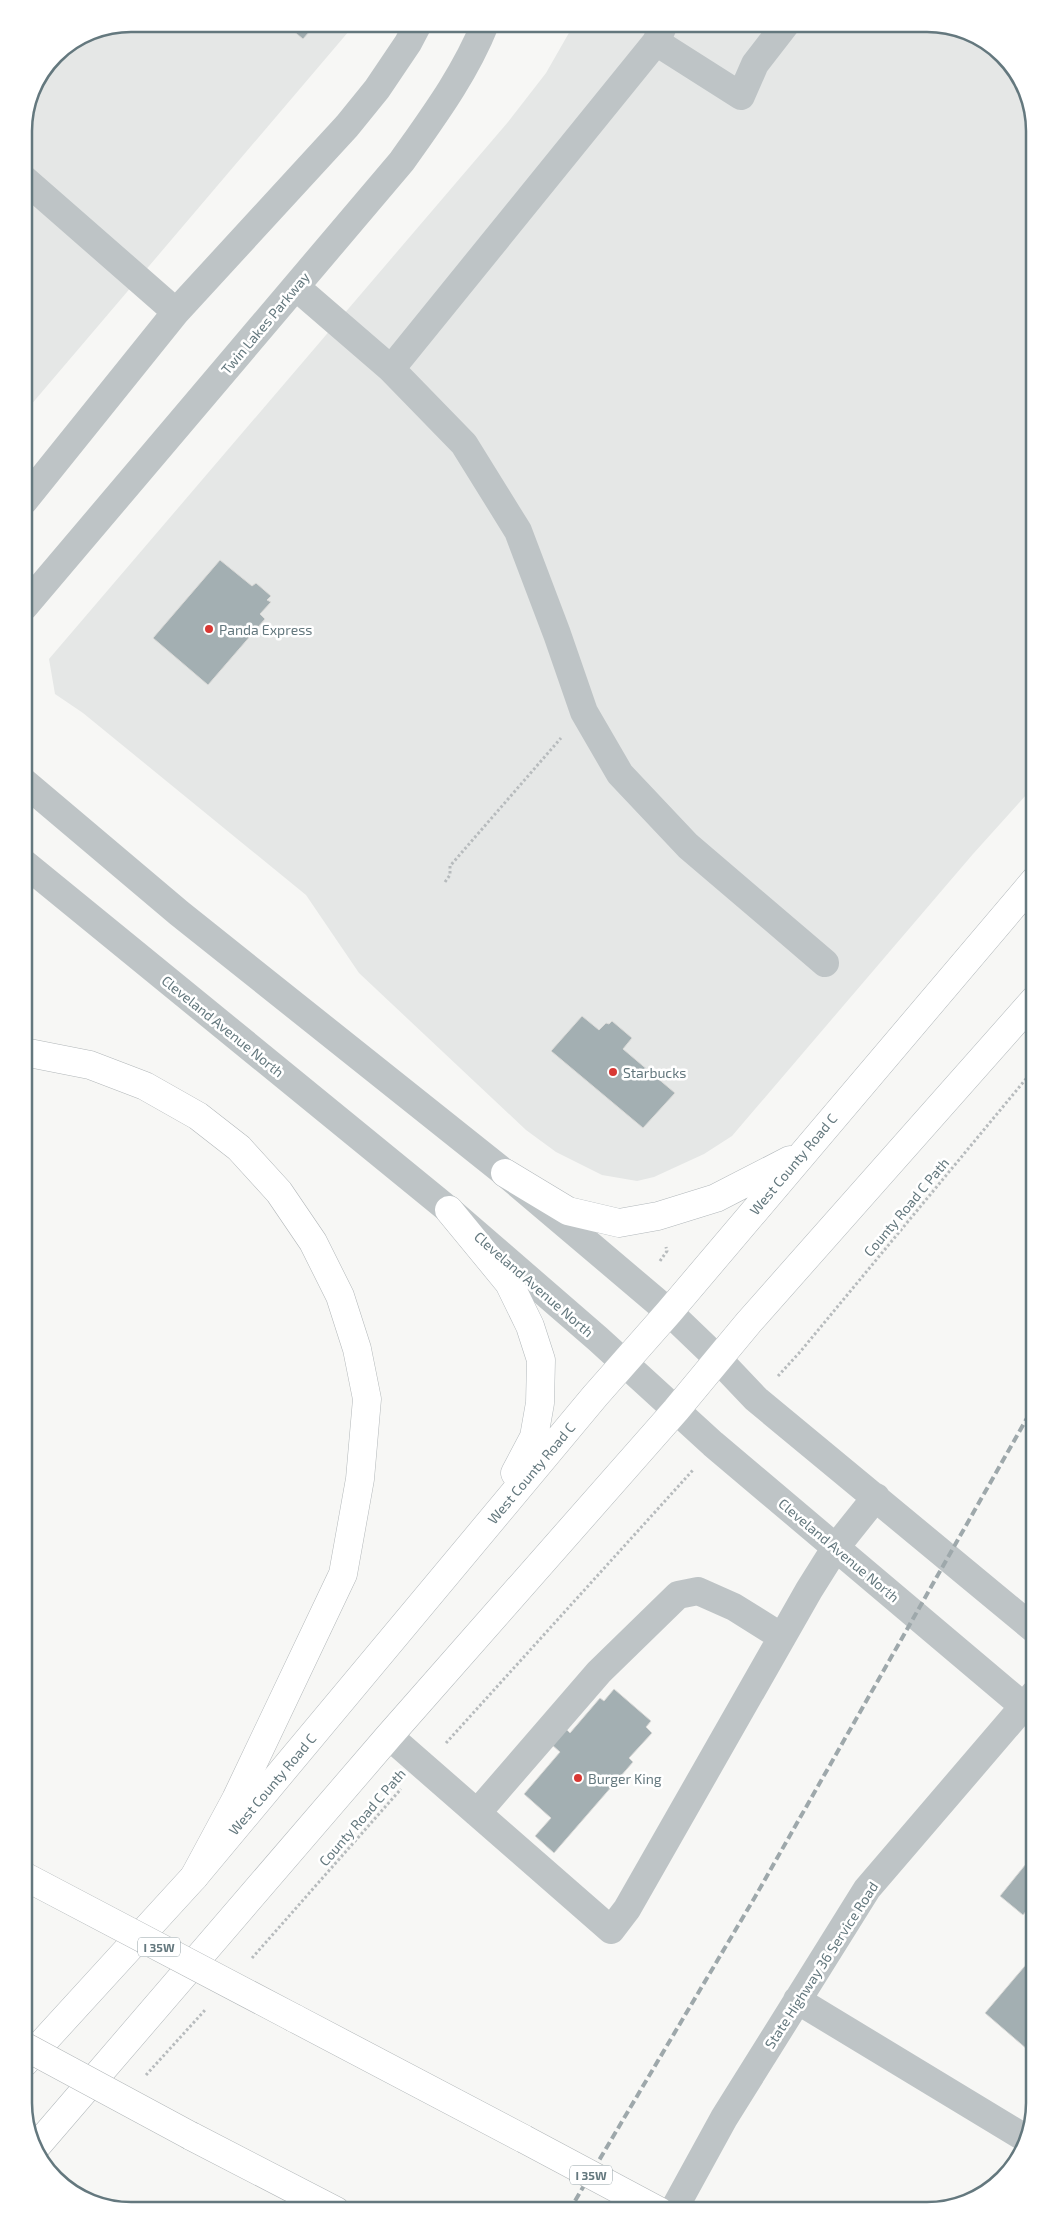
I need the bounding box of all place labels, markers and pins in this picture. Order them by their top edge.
place label: Panda Express [219,621,312,638]
marker: Panda Express [203,623,215,635]
place label: Starbucks [623,1064,686,1081]
marker: Starbucks [607,1066,619,1078]
place label: Burger King [588,1770,662,1787]
marker: Burger King [572,1772,584,1784]

